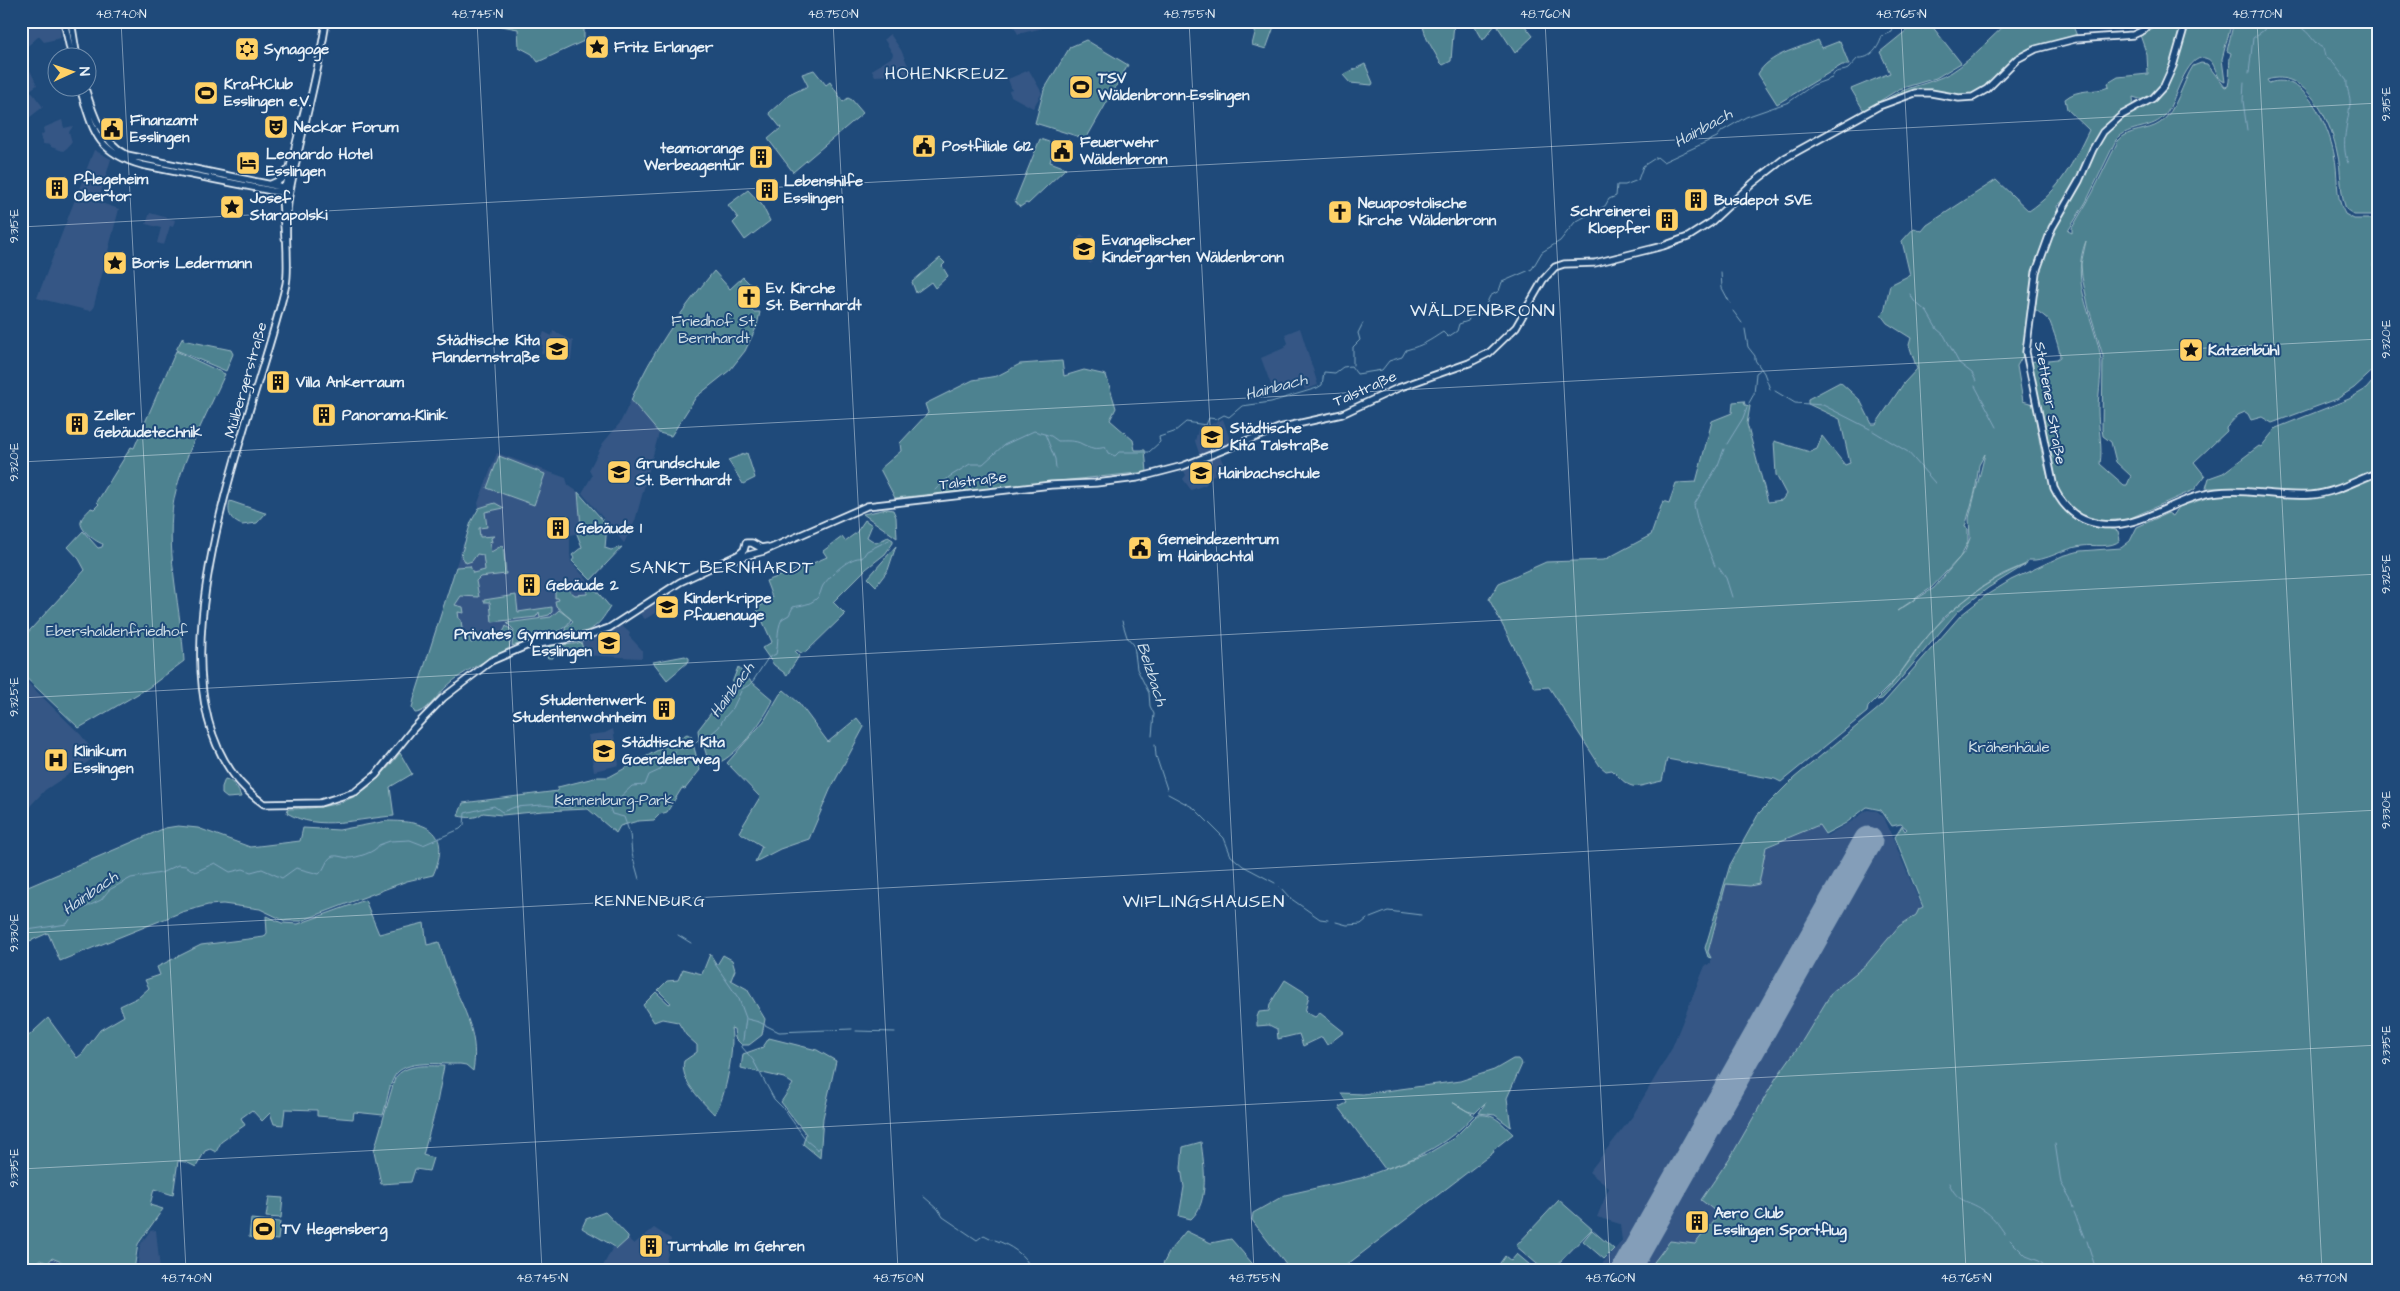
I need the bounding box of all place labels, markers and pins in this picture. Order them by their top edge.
place icon: Fritz Erlanger [584,34,610,60]
synagogue icon: Synagoge [234,36,260,62]
place label: Fritz Erlanger [614,37,714,60]
place label: Synagoge [263,39,329,62]
place label: TSV Wäldenbronn-Esslingen [1097,68,1250,108]
place label: KraftClub Esslingen e.V. [224,74,311,114]
sports icon: TSV Wäldenbronn-Esslingen [1068,74,1094,100]
sports icon: KraftClub Esslingen e.V. [193,80,219,106]
place label: Finanzamt Esslingen [130,110,199,150]
theatre icon: Neckar Forum [263,114,289,140]
public building icon: Finanzamt Esslingen [99,116,125,142]
place label: Neckar Forum [294,117,399,138]
place label: Feuerwehr Wäldenbronn [1079,132,1168,170]
public building icon: Postfiliale 612 [911,133,937,159]
place label: Postfiliale 612 [942,136,1034,157]
place label: team:orange Werbeagentur [643,138,745,178]
public building icon: Feuerwehr Wäldenbronn [1049,138,1075,164]
place label: Leonardo Hotel Esslingen [266,144,373,184]
building icon: team:orange Werbeagentur [748,144,774,170]
hotel icon: Leonardo Hotel Esslingen [235,150,261,176]
place label: Pflegeheim Obertor [74,169,149,207]
place label: Lebenshilfe Esslingen [784,171,863,211]
building icon: Pflegeheim Obertor [44,175,70,201]
building icon: Lebenshilfe Esslingen [754,177,780,203]
building icon: Busdepot SVE [1683,187,1709,213]
place label: Josef Starapolski [249,188,328,226]
place label: Busdepot SVE [1714,190,1813,211]
place label: Neuapostolische Kirche Wäldenbronn [1358,193,1497,231]
place icon: Josef Starapolski [219,194,245,220]
church icon: Neuapostolische Kirche Wäldenbronn [1327,199,1353,225]
place label: Schreinerei Kloepfer [1570,201,1651,239]
building icon: Schreinerei Kloepfer [1654,207,1680,233]
place label: Evangelischer Kindergarten Wäldenbronn [1102,230,1284,270]
school or university icon: Evangelischer Kindergarten Wäldenbronn [1071,236,1097,262]
place icon: Boris Ledermann [102,250,128,276]
place label: Boris Ledermann [132,253,253,274]
place label: Ev. Kirche St. Bernhardt [765,278,862,316]
church icon: Ev. Kirche St. Bernhardt [736,284,762,310]
place label: Städtische Kita Flandernstraße [432,330,540,368]
school or university icon: Städtische Kita Flandernstraße [544,336,570,362]
place icon: Katzenbühl [2178,337,2204,363]
place label: Katzenbühl [2208,340,2280,361]
building icon: Villa Ankerraum [265,369,291,395]
place label: Villa Ankerraum [295,372,404,393]
building icon: Panorama-Klinik [311,402,337,428]
place label: Zeller Gebäudetechnik [94,405,203,443]
place label: Panorama-Klinik [342,405,448,426]
building icon: Zeller Gebäudetechnik [64,411,90,437]
place label: Städtische Kita Talstraße [1229,418,1329,456]
school or university icon: Städtische Kita Talstraße [1199,424,1225,450]
place label: Grundschule St. Bernhardt [635,453,732,491]
school or university icon: Grundschule St. Bernhardt [606,459,632,485]
school or university icon: Hainbachschule [1188,460,1214,486]
place label: Hainbachschule [1218,463,1320,484]
building icon: Gebäude 1 [545,515,571,541]
place label: Gebäude 1 [576,518,642,539]
place label: Gemeindezentrum im Hainbachtal [1158,529,1279,567]
public building icon: Gemeindezentrum im Hainbachtal [1127,535,1153,561]
building icon: Gebäude 2 [516,572,542,598]
place label: Gebäude 2 [546,575,619,596]
place label: Kinderkrippe Pfauenauge [684,588,772,628]
school or university icon: Kinderkrippe Pfauenauge [654,594,680,620]
place label: Privates Gymnasium Esslingen [454,624,592,664]
school or university icon: Privates Gymnasium Esslingen [596,630,622,656]
place label: Studentenwerk Studentenwohnheim [512,690,647,728]
building icon: Studentenwerk Studentenwohnheim [651,696,677,722]
place label: Städtische Kita Goerdelerweg [621,732,725,772]
school or university icon: Städtische Kita Goerdelerweg [591,738,617,764]
place label: Klinikum Esslingen [74,741,134,781]
hospital icon: Klinikum Esslingen [43,747,69,773]
place label: Aero Club Esslingen Sportflug [1714,1203,1847,1243]
building icon: Aero Club Esslingen Sportflug [1684,1209,1710,1235]
sports icon: TV Hegensberg [251,1216,277,1242]
place label: TV Hegensberg [281,1219,388,1242]
building icon: Turnhalle Im Gehren [638,1233,664,1259]
place label: Turnhalle Im Gehren [667,1236,805,1257]

